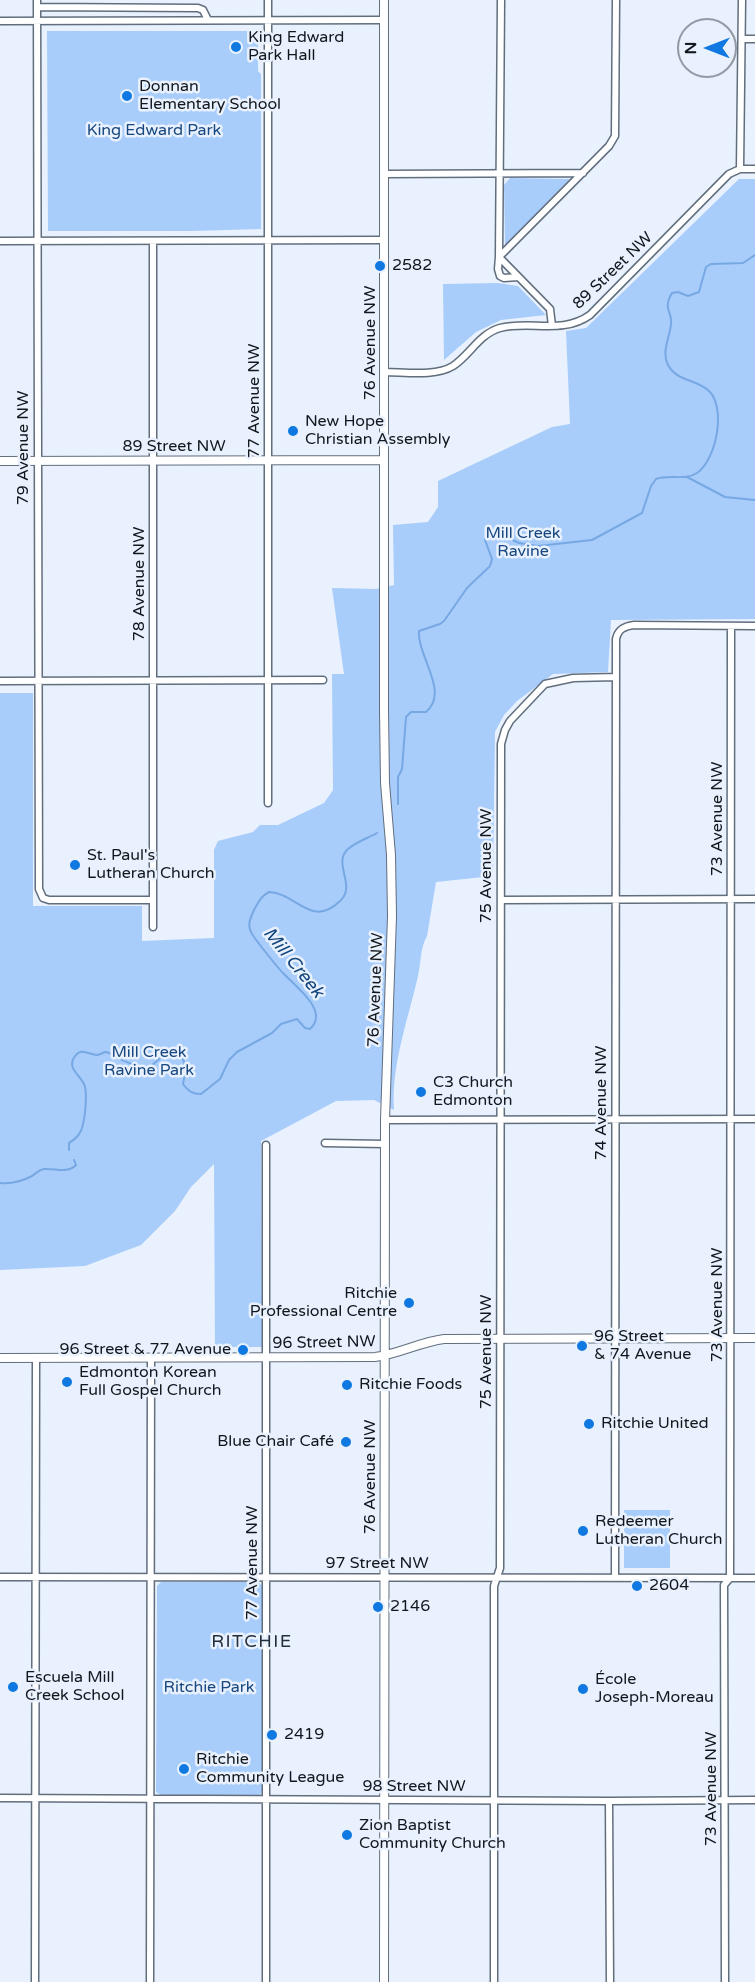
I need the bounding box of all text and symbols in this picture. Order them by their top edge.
north arrow [677,18,737,78]
place label: King Edward Park Hall [248,28,344,66]
marker: King Edward Park Hall [229,40,243,54]
text: N [681,42,701,54]
place label: Donnan Elementary School [139,77,281,115]
marker: Donnan Elementary School [120,89,134,103]
park label: King Edward Park [87,121,221,141]
street label: 89 Street NW [569,228,657,314]
place label: 2582 [392,256,432,276]
marker: 2582 [373,259,387,273]
street label: 76 Avenue NW [361,286,381,400]
street label: 77 Avenue NW [245,344,265,458]
street label: 79 Avenue NW [14,391,34,505]
place label: New Hope Christian Assembly [305,412,450,450]
marker: New Hope Christian Assembly [286,424,300,438]
street label: 89 Street NW [122,437,226,457]
park label: Mill Creek Ravine [485,524,561,562]
street label: 78 Avenue NW [130,527,150,641]
street label: 73 Avenue NW [708,762,728,876]
street label: 75 Avenue NW [477,809,497,923]
place label: St. Paul's Lutheran Church [87,846,215,884]
marker: St. Paul's Lutheran Church [68,858,82,872]
water label: Mill Creek [258,923,328,1003]
street label: 76 Avenue NW [364,932,388,1048]
park label: Mill Creek Ravine Park [104,1043,194,1081]
street label: 74 Avenue NW [592,1046,612,1160]
place label: C3 Church Edmonton [433,1073,513,1111]
marker: C3 Church Edmonton [414,1085,428,1099]
street label: 73 Avenue NW [708,1248,728,1362]
place label: Ritchie Professional Centre [250,1284,397,1322]
street label: 75 Avenue NW [477,1295,497,1409]
marker: Ritchie Professional Centre [402,1296,416,1310]
place label: 96 Street & 74 Avenue [594,1327,691,1365]
street label: 96 Street NW [272,1333,376,1353]
marker: 96 Street & 74 Avenue [575,1339,589,1353]
place label: 96 Street & 77 Avenue [59,1340,231,1360]
marker: 96 Street & 77 Avenue [236,1343,250,1357]
place label: Edmonton Korean Full Gospel Church [79,1363,222,1401]
marker: Edmonton Korean Full Gospel Church [60,1375,74,1389]
place label: Ritchie Foods [359,1375,462,1395]
marker: Ritchie Foods [340,1378,354,1392]
place label: Ritchie United [601,1414,709,1434]
marker: Ritchie United [582,1417,596,1431]
street label: 76 Avenue NW [361,1420,381,1534]
place label: Blue Chair Café [217,1432,334,1452]
marker: Blue Chair Café [339,1435,353,1449]
street label: 77 Avenue NW [243,1506,263,1620]
place label: Redeemer Lutheran Church [595,1512,723,1550]
marker: Redeemer Lutheran Church [576,1524,590,1538]
street label: 97 Street NW [325,1554,429,1574]
place label: 2604 [649,1576,689,1596]
marker: 2604 [630,1579,644,1593]
place label: 2146 [390,1597,430,1617]
marker: 2146 [371,1600,385,1614]
district label: RITCHIE [211,1631,293,1653]
place label: Escuela Mill Creek School [25,1668,124,1706]
place label: École Joseph-Moreau [595,1670,714,1708]
park label: Ritchie Park [163,1678,255,1698]
marker: Escuela Mill Creek School [6,1680,20,1694]
marker: École Joseph-Moreau [576,1682,590,1696]
place label: 2419 [284,1725,324,1745]
marker: 2419 [265,1728,279,1742]
street label: 73 Avenue NW [702,1732,722,1846]
place label: Ritchie Community League [196,1750,344,1788]
marker: Ritchie Community League [177,1762,191,1776]
street label: 98 Street NW [362,1777,466,1797]
place label: Zion Baptist Community Church [359,1816,506,1854]
marker: Zion Baptist Community Church [340,1828,354,1842]

